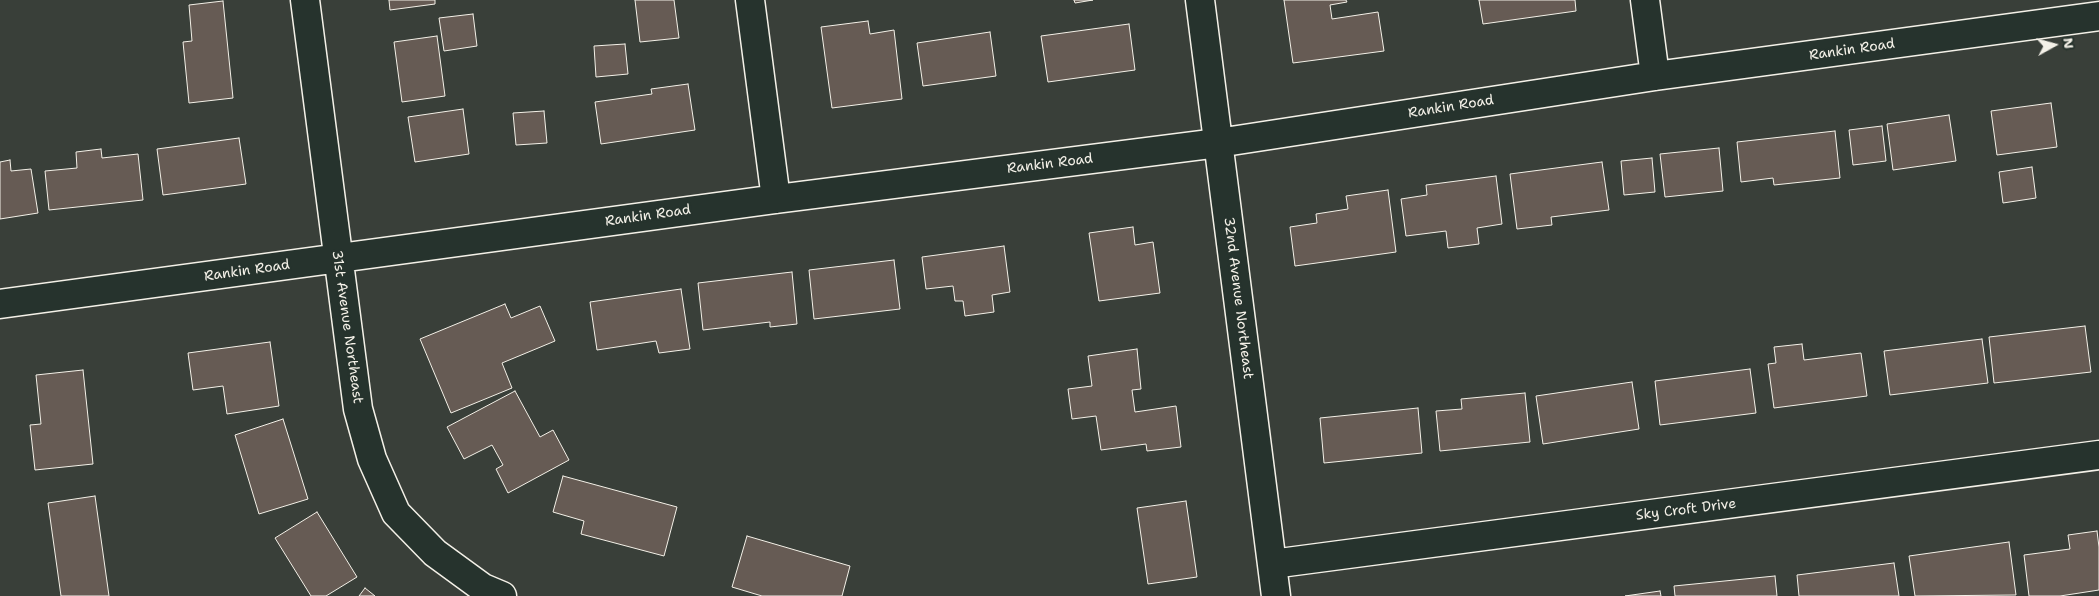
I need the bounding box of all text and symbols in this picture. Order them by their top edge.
north arrow [2029,20,2079,70]
street label: Rankin Road [1808,36,1896,64]
text: N [2059,37,2078,50]
street label: Rankin Road [1407,92,1495,122]
street label: Rankin Road [1006,150,1094,178]
street label: Rankin Road [604,202,692,230]
street label: 32nd Avenue Northeast [1220,216,1256,380]
street label: 31st Avenue Northeast [328,249,366,405]
street label: Rankin Road [203,257,291,285]
street label: Sky Croft Drive [1635,496,1737,524]

